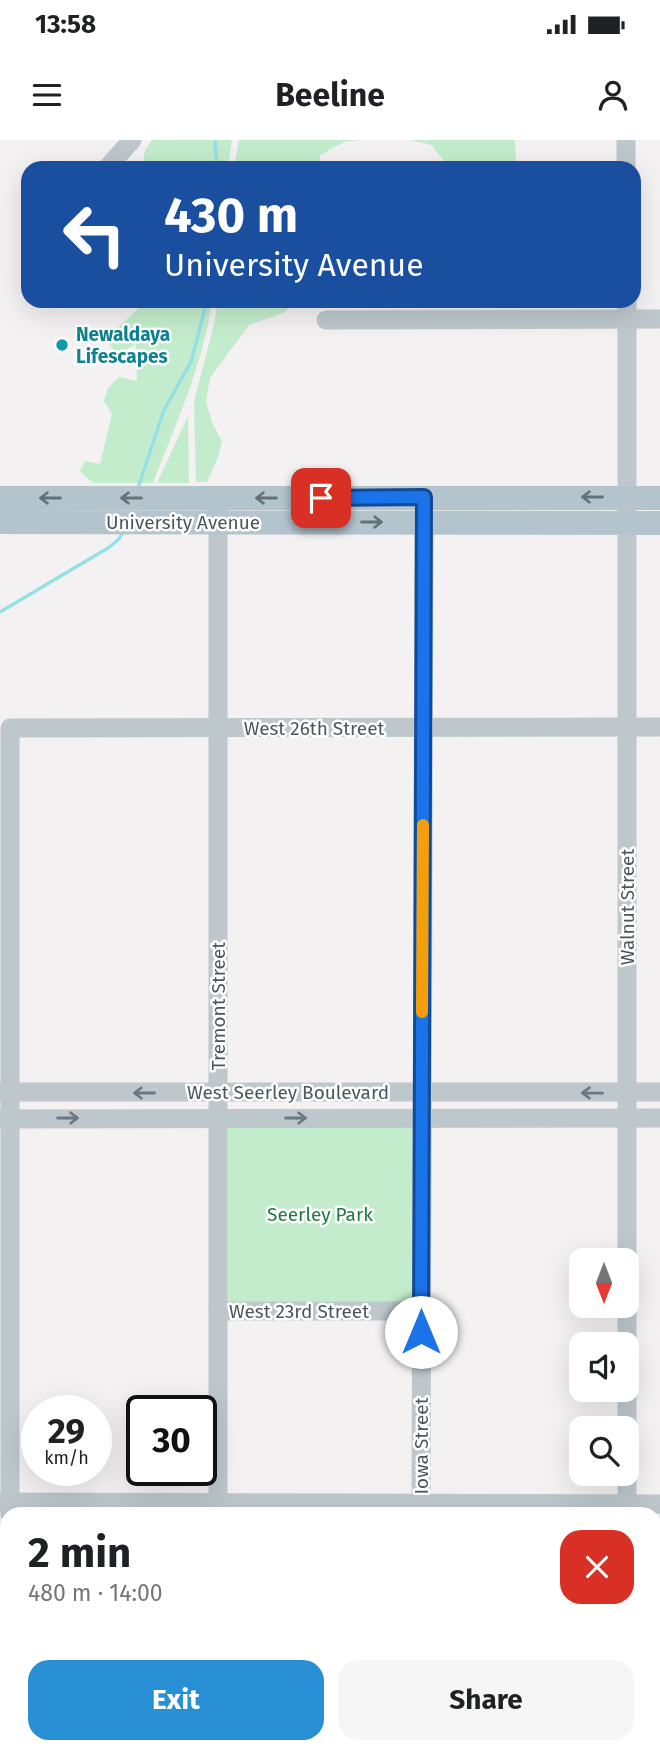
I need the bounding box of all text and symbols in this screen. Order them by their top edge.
text: 13:58 [35,9,96,40]
icon: menu [28,76,66,114]
text: Beeline [275,76,385,114]
icon: person [594,76,632,114]
text: 430 m [164,186,298,245]
icon: left [49,189,140,280]
text: University Avenue [164,246,424,284]
place label: Newaldaya Lifescapes [76,323,170,368]
marker: Newaldaya Lifescapes [54,337,70,353]
pin [291,468,351,528]
icon: arrive [302,479,340,517]
one-way arrow [581,490,604,504]
one-way arrow [39,491,62,505]
one-way arrow [120,491,143,505]
one-way arrow [255,491,278,505]
street label: University Avenue [106,511,260,534]
one-way arrow [360,515,383,529]
street label: West 26th Street [244,717,385,740]
street label: Walnut Street [616,849,639,965]
street label: Tremont Street [207,942,230,1070]
street label: West Seerley Boulevard [187,1081,389,1104]
one-way arrow [133,1086,156,1100]
one-way arrow [581,1086,604,1099]
one-way arrow [56,1111,79,1125]
one-way arrow [284,1111,307,1125]
park label: Seerley Park [267,1203,373,1226]
north arrow [569,1248,639,1318]
map controls [569,1248,639,1486]
position arrow [384,1295,458,1369]
street label: West 23rd Street [229,1300,369,1323]
button: sound [569,1332,639,1402]
speed limit sign: 30 [126,1395,217,1486]
street label: Iowa Street [410,1397,433,1495]
text: 29 [48,1410,85,1452]
button: search [569,1416,639,1486]
text: km/h [44,1447,89,1469]
text: 2 min [28,1528,131,1578]
button: close [560,1530,634,1604]
text: 480 m · 14:00 [28,1579,163,1607]
button: Exit [28,1660,324,1740]
button: Share [338,1660,634,1740]

